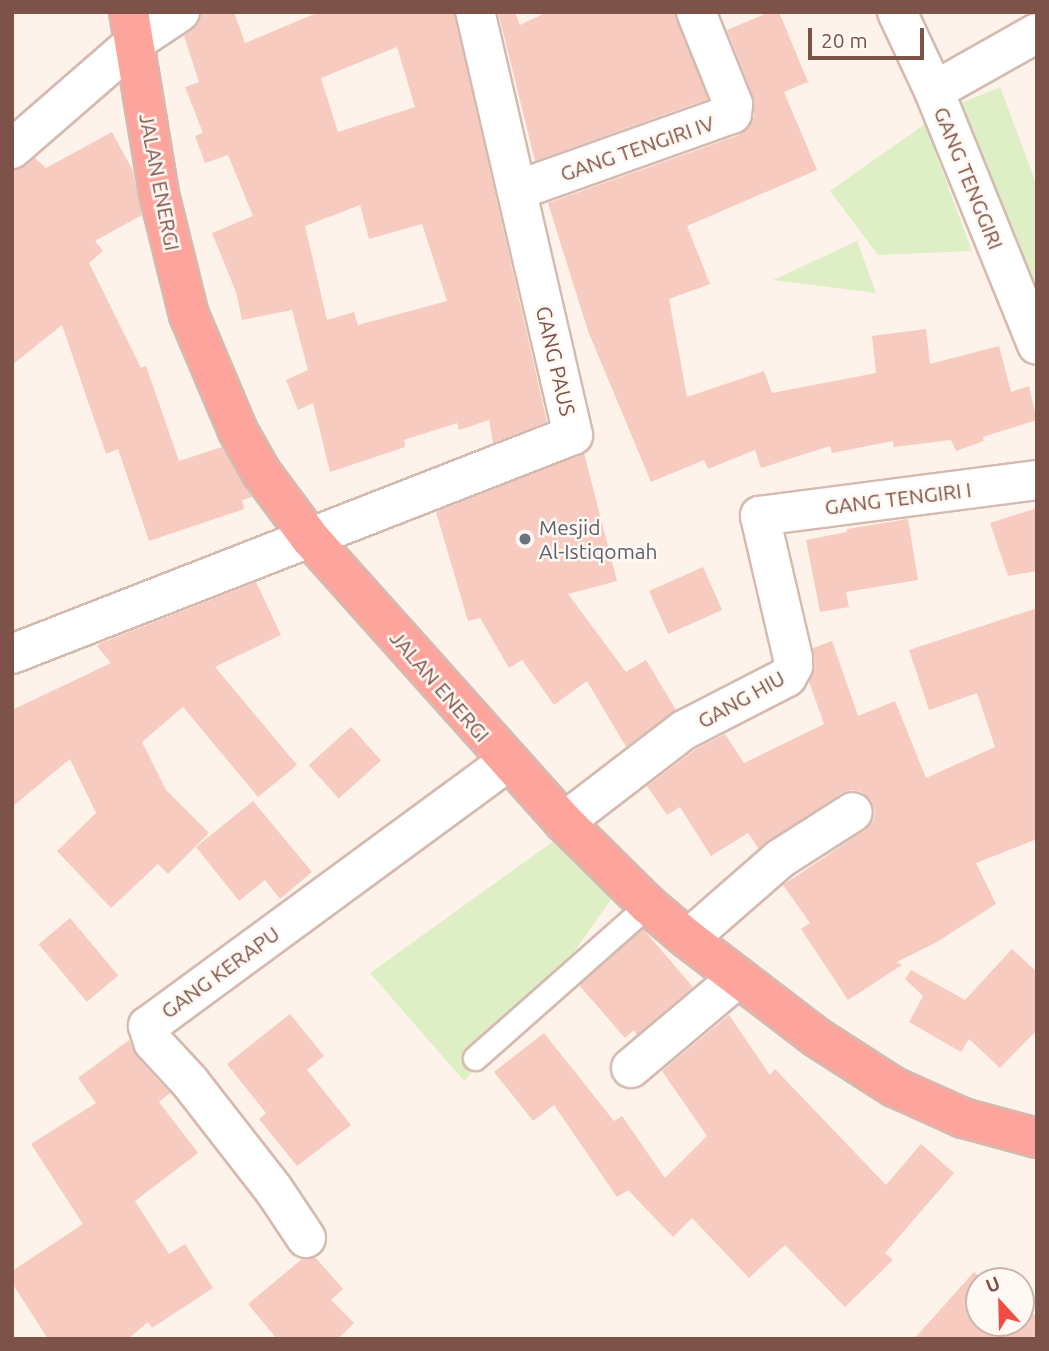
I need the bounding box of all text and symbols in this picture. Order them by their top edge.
scale bar [811,14,926,58]
text: 20 m [821,28,868,52]
street label: GANG TENGGIRI [929,103,1009,253]
street label: GANG TENGIRI IV [557,110,717,186]
street label: JALAN ENERGI [134,111,186,253]
street label: GANG PAUS [531,304,581,418]
street label: GANG TENGIRI I [823,476,973,520]
place label: Mesjid Al-Istiqomah [539,514,658,564]
marker: Mesjid Al-Istiqomah [517,531,533,547]
street label: JALAN ENERGI [385,625,495,747]
street label: GANG HIU [693,665,789,733]
street label: GANG KERAPU [156,921,284,1023]
north arrow [965,1267,1035,1337]
text: U [983,1272,1003,1297]

